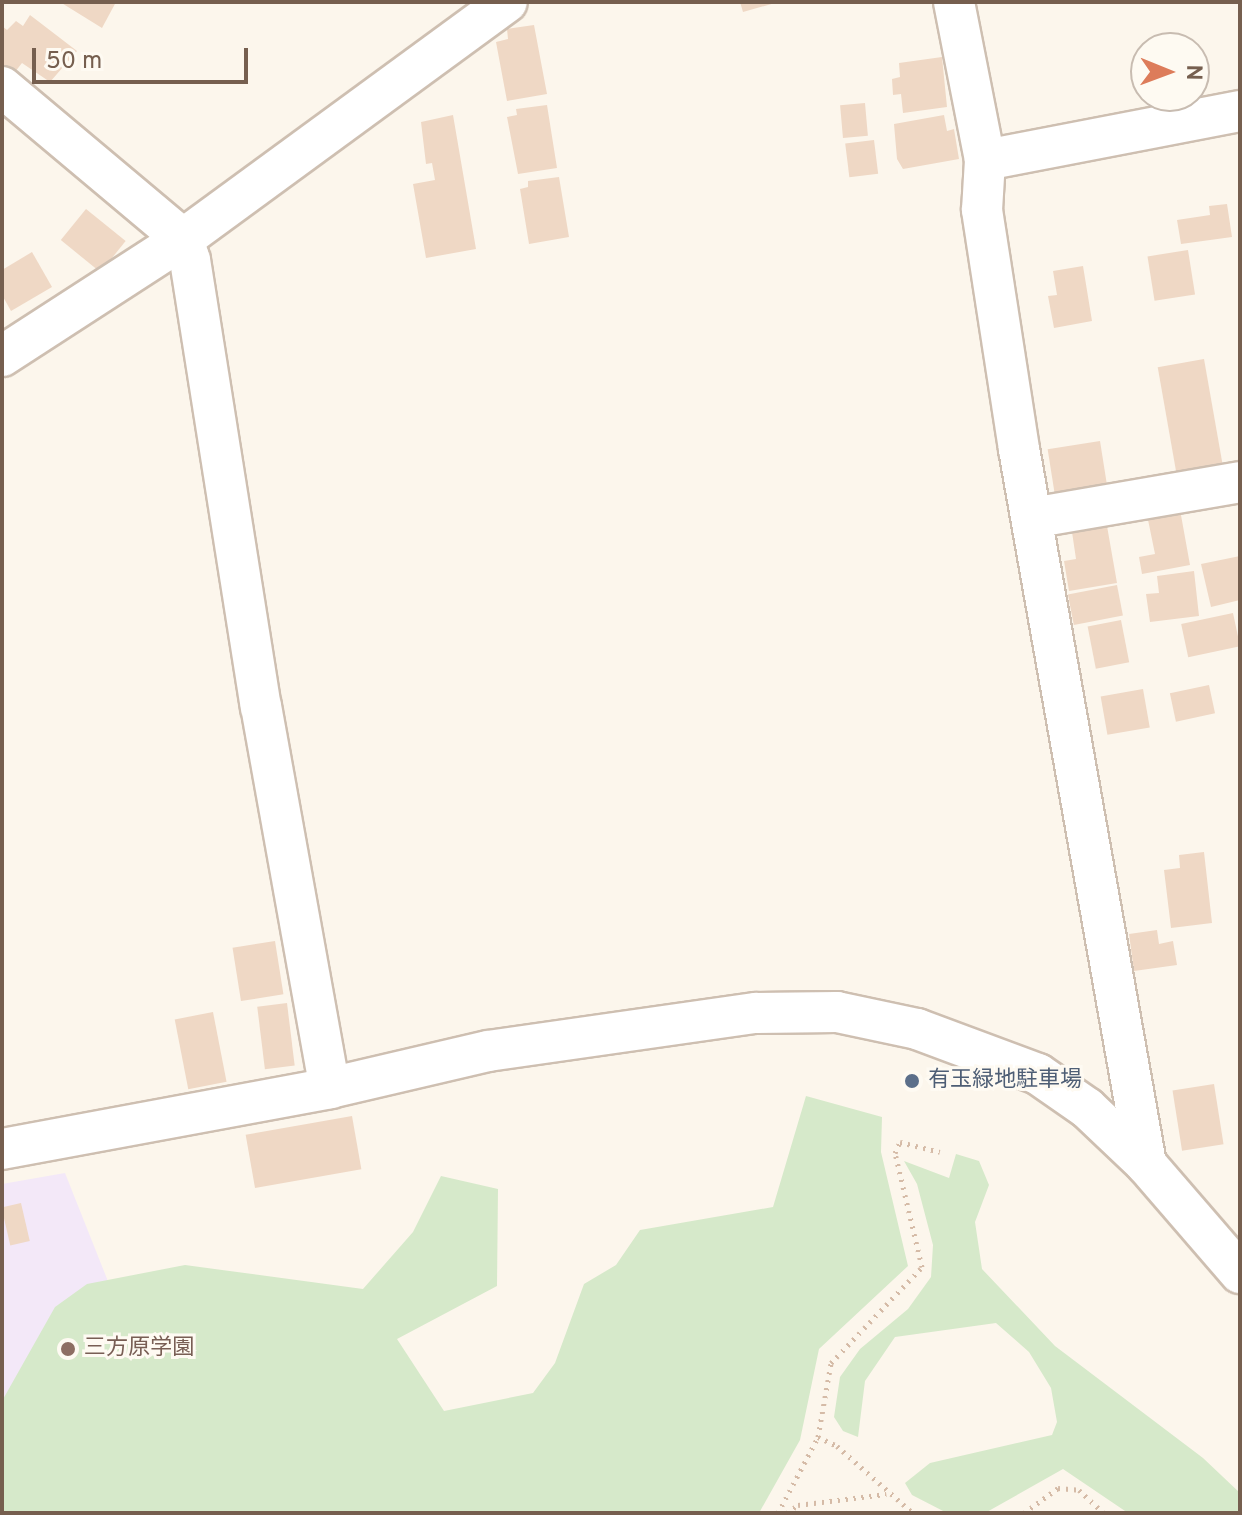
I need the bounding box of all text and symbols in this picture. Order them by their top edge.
scale bar [36,32,252,82]
north arrow [1130,32,1210,112]
text: 50 m [46,47,102,77]
text: N [1179,64,1206,81]
place label: 有玉緑地駐車場 [928,1068,1082,1094]
marker: 有玉緑地駐車場 [903,1072,921,1090]
place label: 三方原学園 [84,1336,194,1362]
marker: 三方原学園 [59,1340,77,1358]

